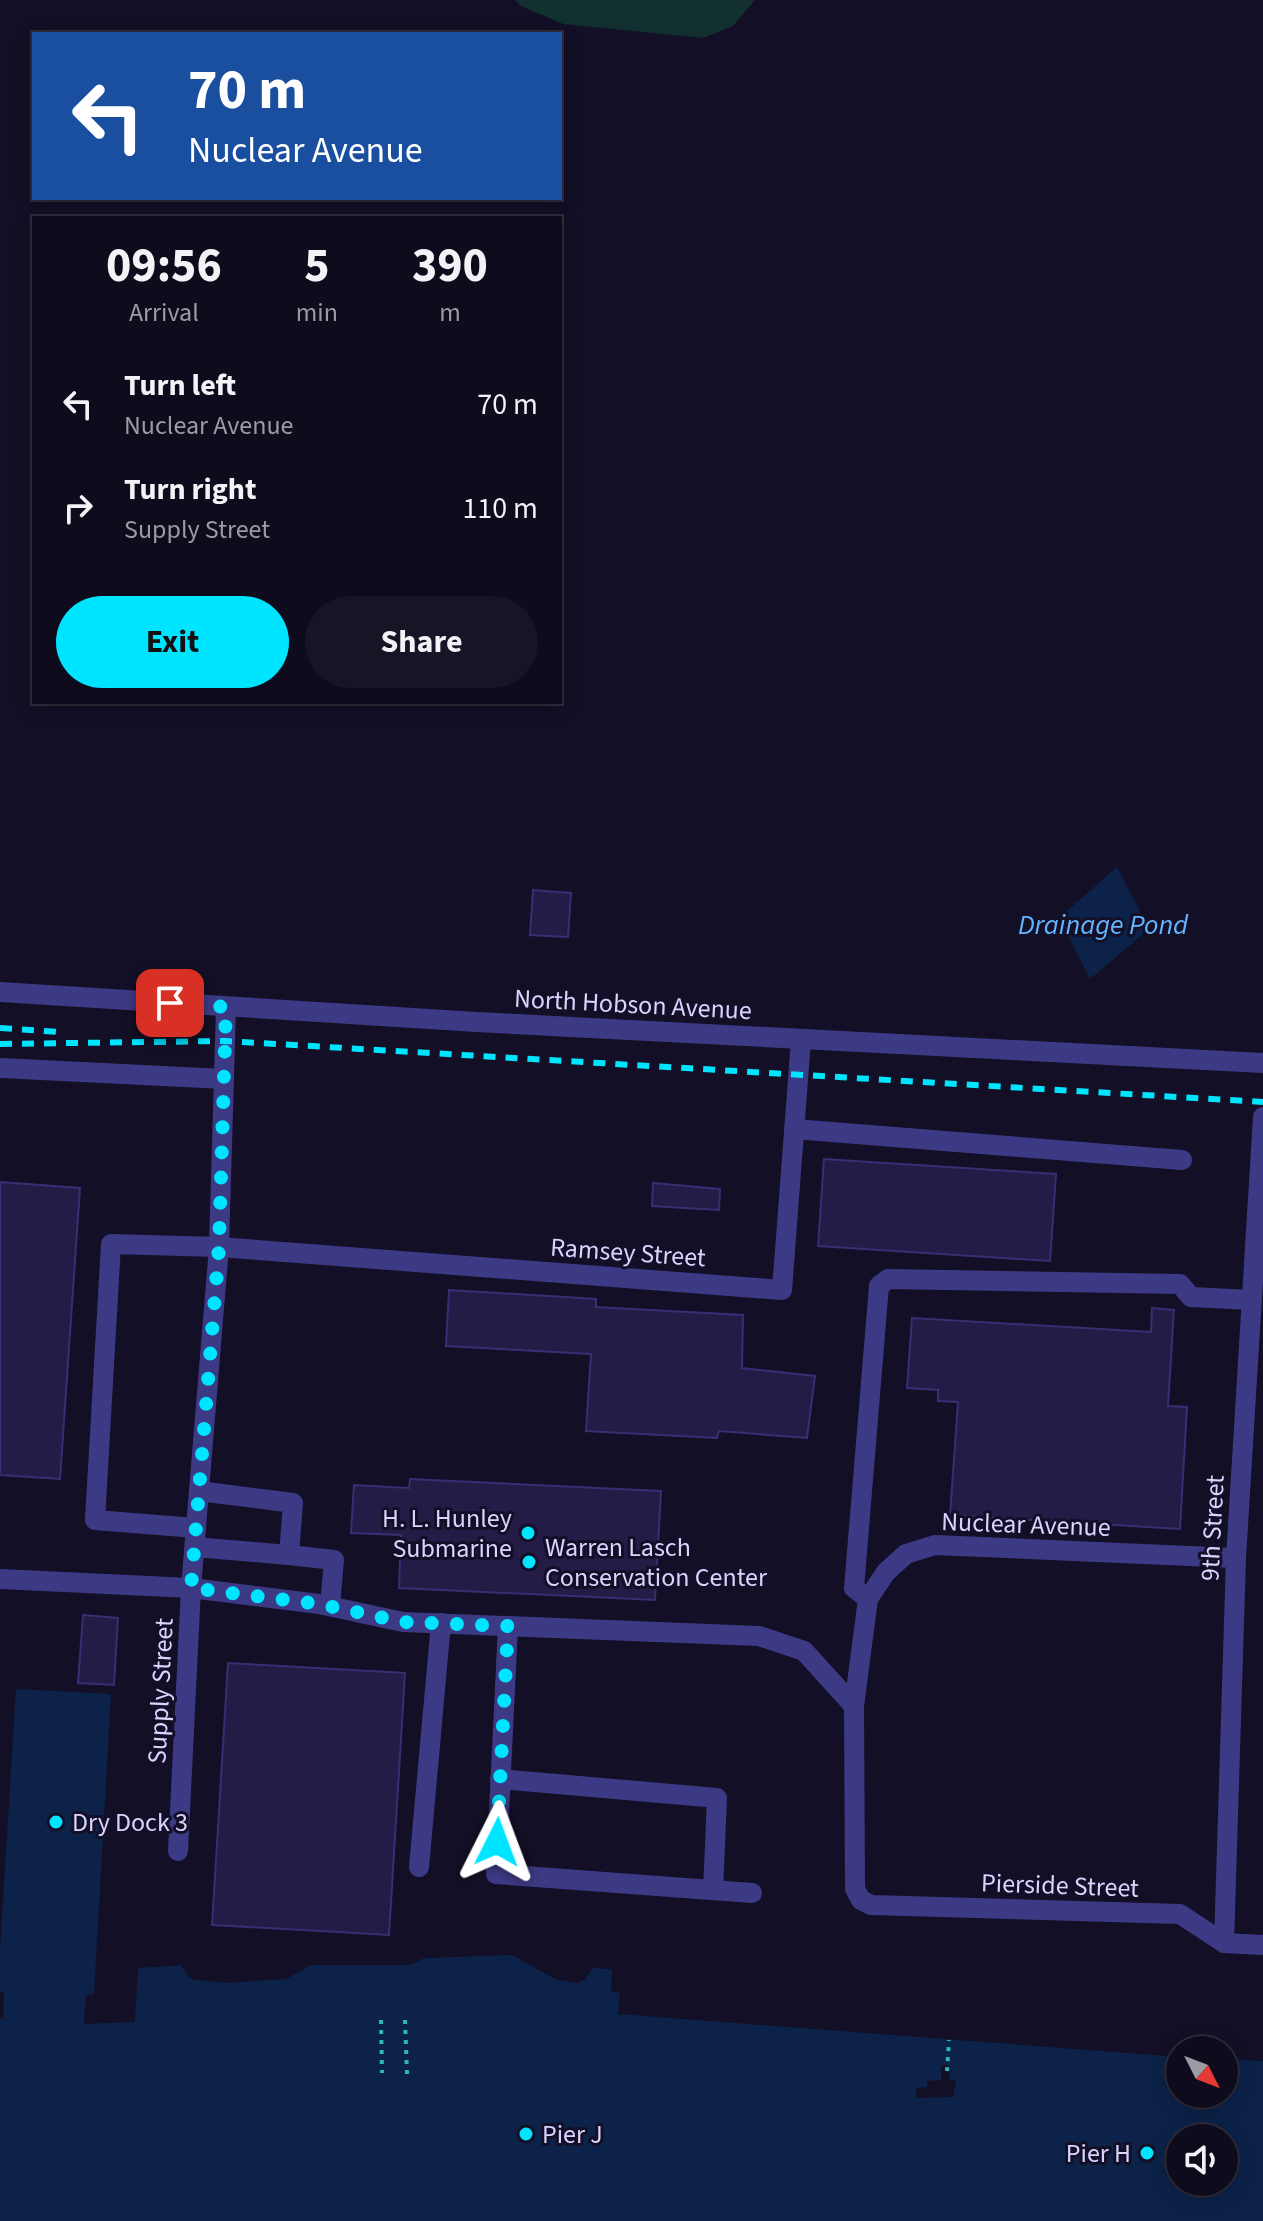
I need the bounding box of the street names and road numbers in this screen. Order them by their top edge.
street label: North Hobson Avenue [513,980,753,1029]
street label: Ramsey Street [549,1229,707,1276]
street label: 9th Street [1191,1474,1234,1582]
street label: Nuclear Avenue [941,1503,1111,1546]
street label: Supply Street [138,1617,183,1765]
street label: Pierside Street [980,1864,1140,1907]

